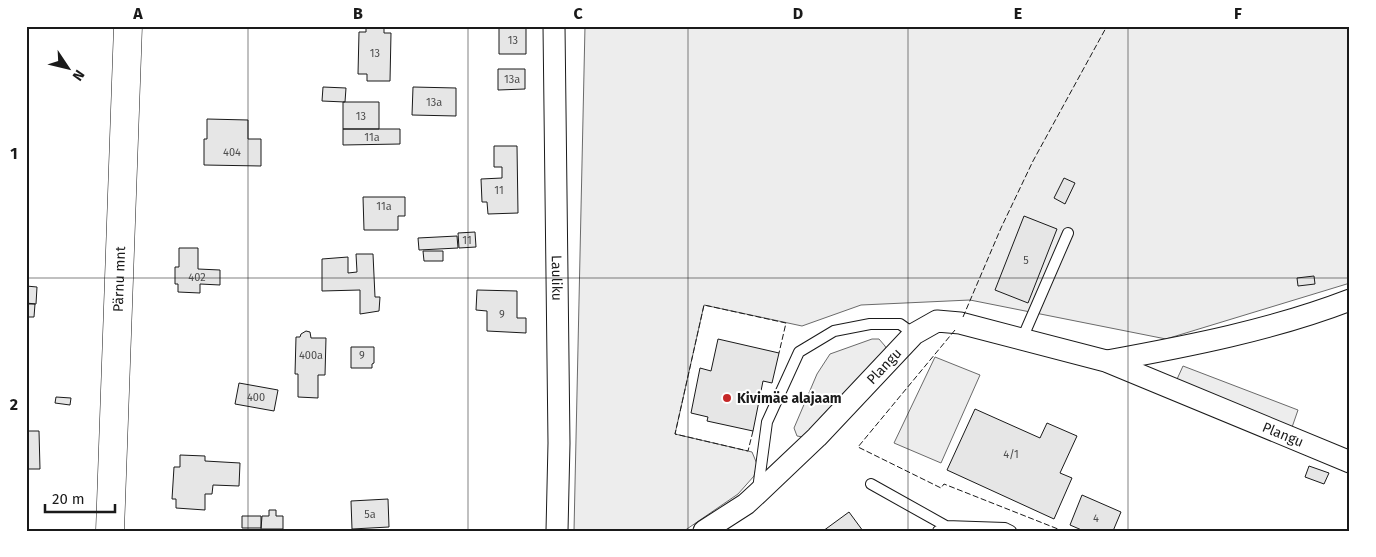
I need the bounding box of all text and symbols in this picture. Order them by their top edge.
text: A [132,4,143,23]
text: B [353,4,363,23]
text: C [573,4,583,23]
text: D [793,4,803,23]
text: E [1014,4,1022,23]
text: F [1234,4,1242,23]
house number: 13 [508,34,518,47]
north arrow [42,42,92,92]
house number: 13 [370,47,380,60]
text: N [69,66,88,84]
house number: 13a [504,73,520,86]
house number: 13a [426,96,442,109]
house number: 13 [356,110,366,123]
house number: 11a [364,131,380,144]
text: 1 [10,144,18,163]
house number: 404 [223,146,241,159]
house number: 11 [494,184,504,197]
house number: 11a [376,200,392,213]
house number: 11 [462,234,472,247]
street label: Pärnu mnt [109,245,129,312]
house number: 5 [1023,254,1029,267]
street label: Lauliku [548,255,566,301]
house number: 402 [188,271,206,284]
house number: 9 [499,308,505,321]
street label: Plangu [863,345,905,388]
house number: 400a [299,349,323,362]
house number: 9 [359,349,365,362]
place label: Kivimäe alajaam [737,390,842,407]
house number: 400 [247,391,265,404]
marker: Kivimäe alajaam [721,392,733,404]
text: 2 [10,395,18,414]
street label: Plangu [1260,418,1306,450]
house number: 4/1 [1003,448,1019,461]
scale bar [45,482,115,514]
text: 20 m [52,490,85,508]
house number: 5a [364,508,376,521]
house number: 4 [1093,512,1099,525]

